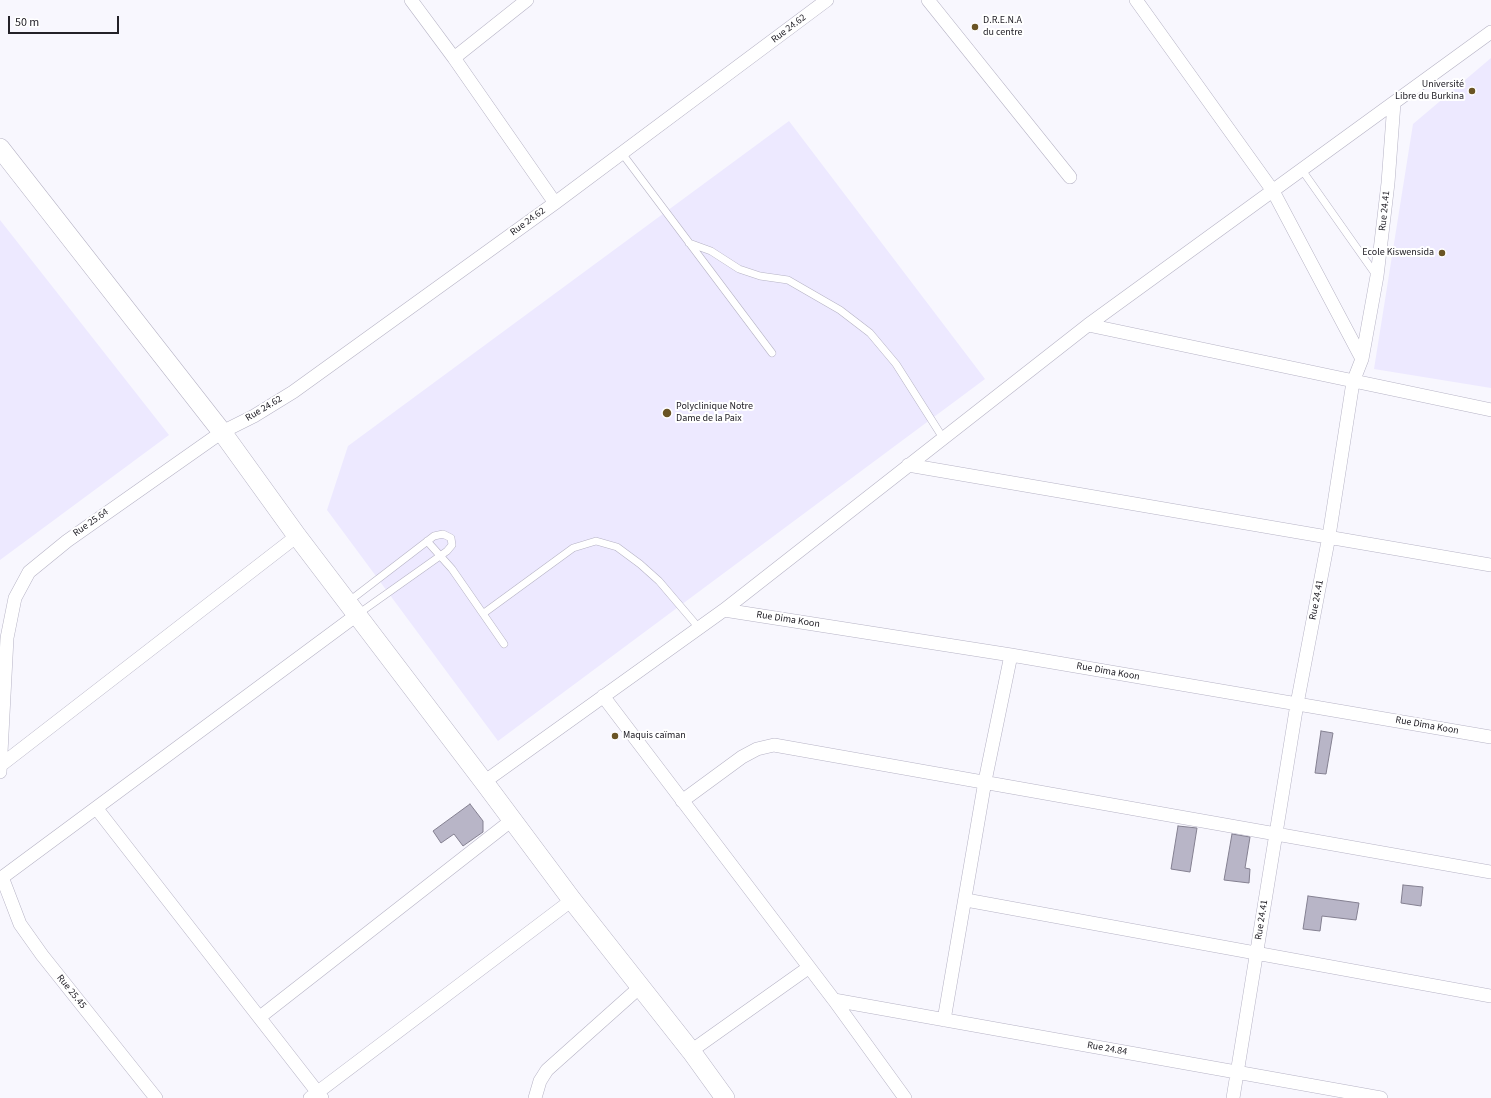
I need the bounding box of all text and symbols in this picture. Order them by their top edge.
scale bar [10,8,121,34]
street label: Rue 24.62 [769,12,809,46]
text: 50 m [15,14,39,31]
place label: D.R.E.N.A du centre [983,15,1022,38]
marker: D.R.E.N.A du centre [970,22,980,32]
place label: Université Libre du Burkina [1395,79,1464,102]
marker: Université Libre du Burkina [1467,86,1477,96]
street label: Rue 24.41 [1377,190,1393,232]
street label: Rue 24.62 [508,205,548,239]
place label: Ecole Kiswensida [1362,247,1434,259]
marker: Ecole Kiswensida [1437,248,1447,258]
street label: Rue 24.62 [244,393,284,425]
place label: Polyclinique Notre Dame de la Paix [676,401,753,424]
marker: Polyclinique Notre Dame de la Paix [661,407,673,419]
street label: Rue 25.64 [71,506,111,540]
street label: Rue 24.41 [1307,579,1327,621]
street label: Rue Dima Koon [755,609,821,631]
street label: Rue Dima Koon [1075,661,1141,683]
street label: Rue Dima Koon [1394,715,1460,737]
place label: Maquis caïman [623,730,686,742]
marker: Maquis caïman [610,731,620,741]
street label: Rue 24.41 [1253,899,1271,941]
street label: Rue 25.45 [54,973,88,1011]
street label: Rue 24.84 [1086,1040,1128,1058]

